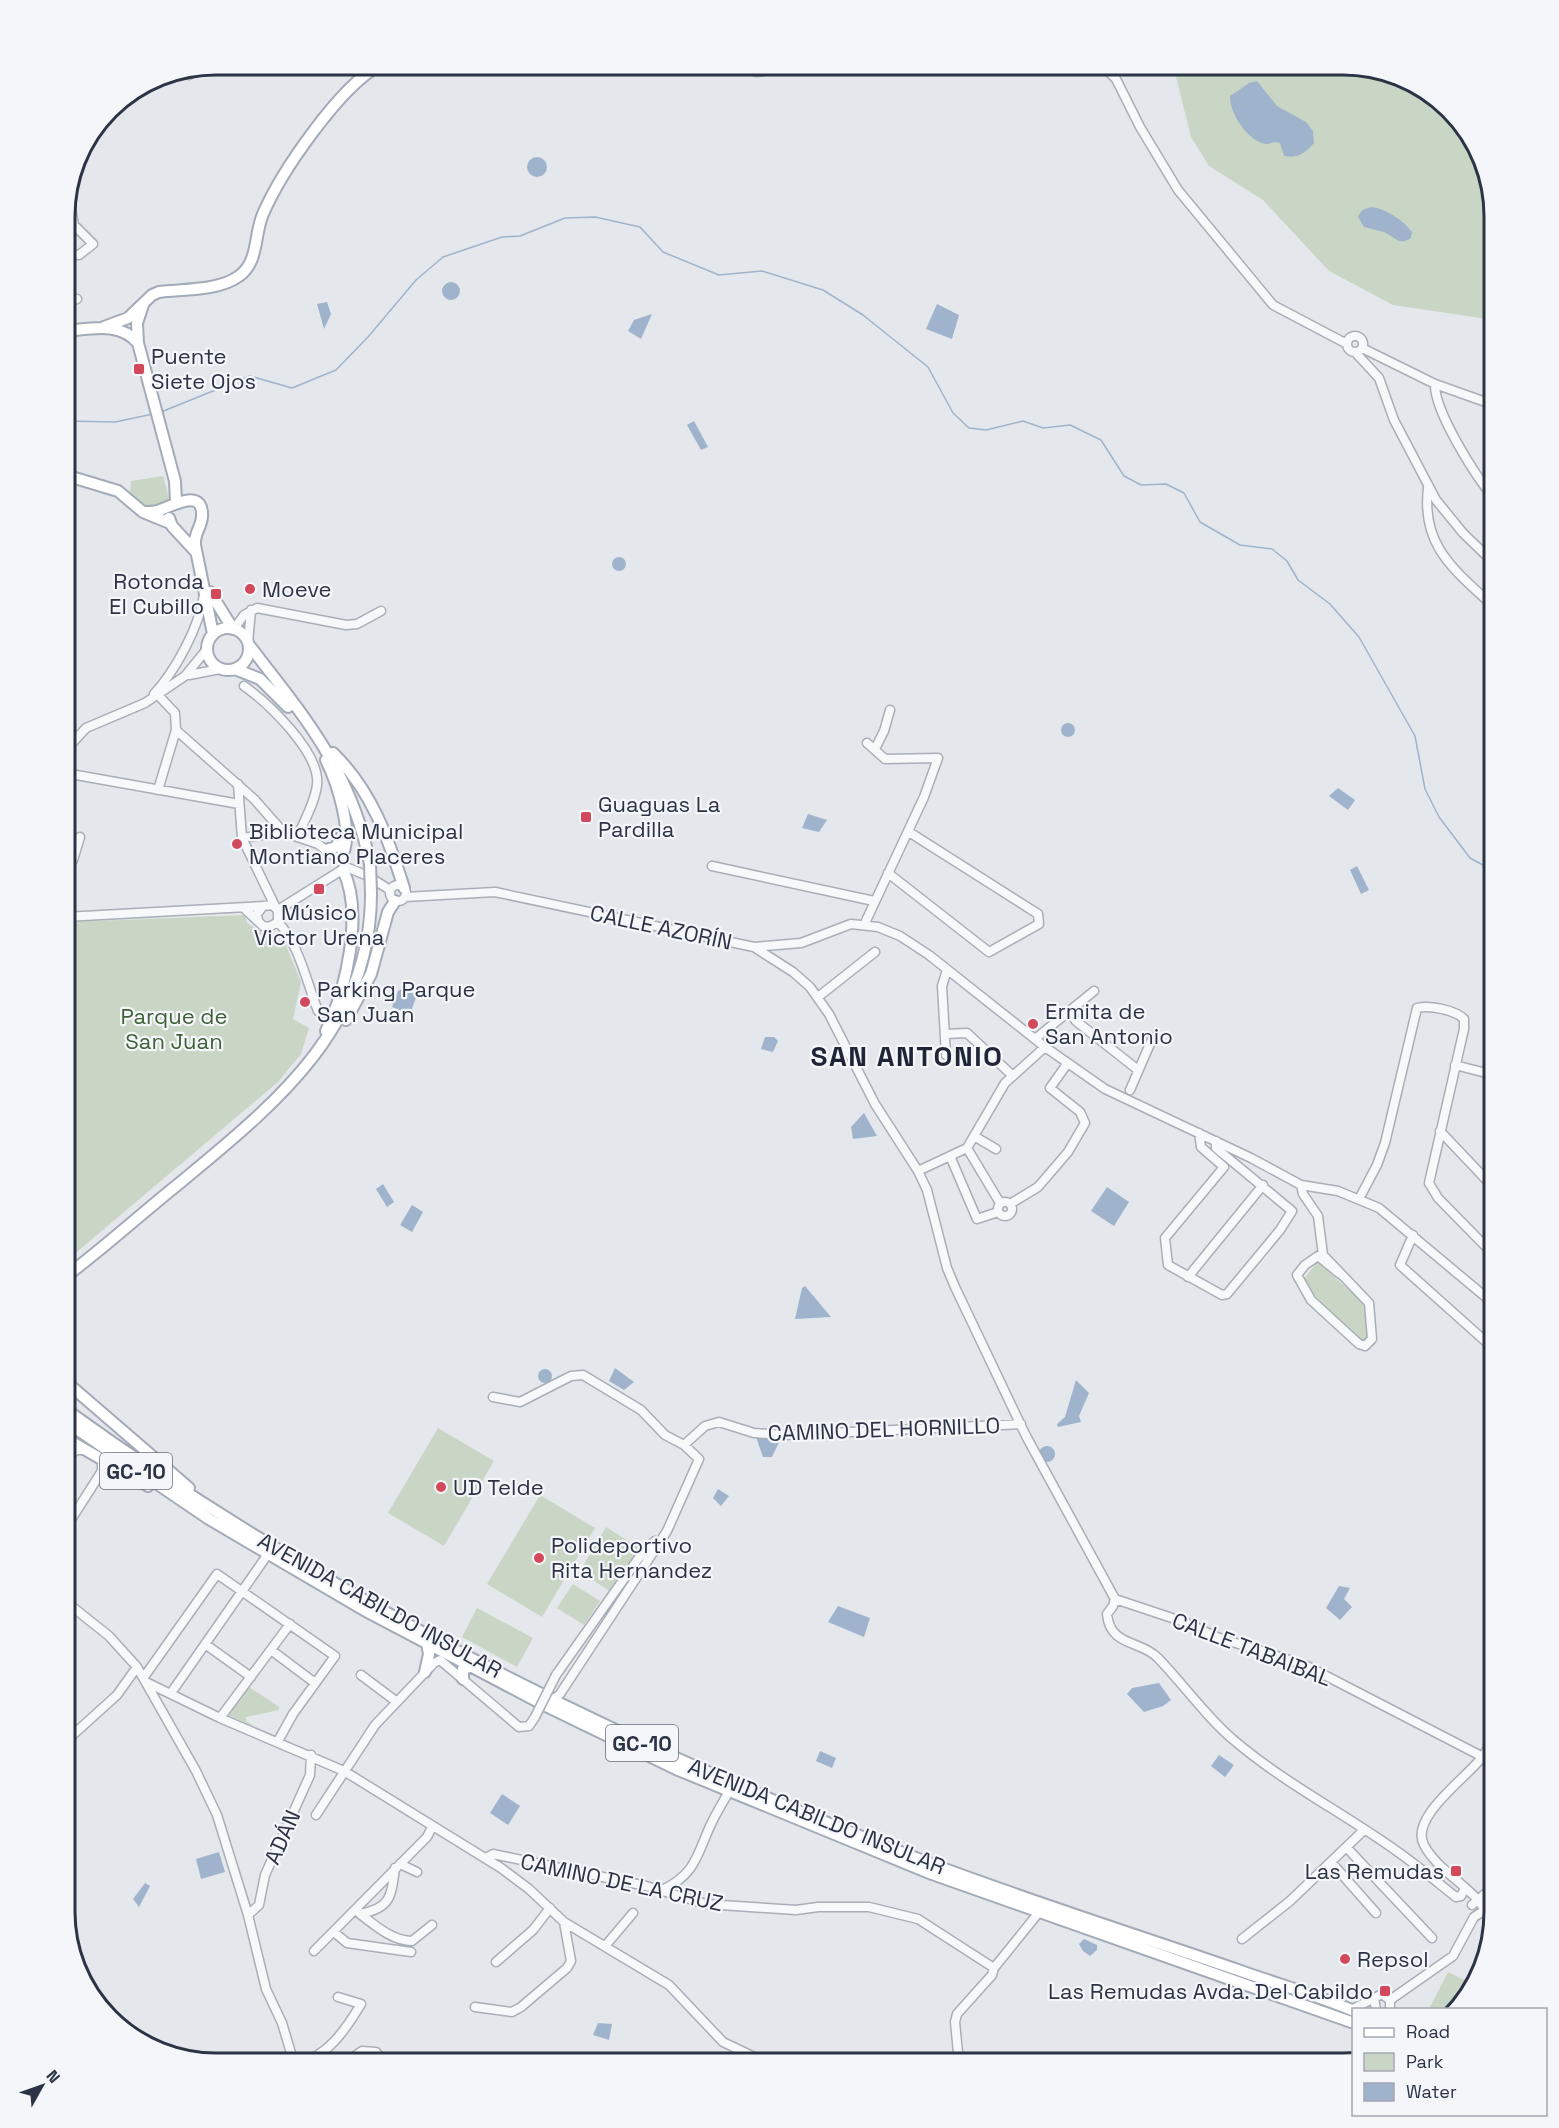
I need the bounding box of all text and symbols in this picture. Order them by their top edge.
place label: Puente Siete Ojos [151,342,256,395]
marker: Puente Siete Ojos [132,362,146,376]
place label: Rotonda El Cubillo [109,567,204,620]
place label: Moeve [262,575,332,603]
marker: Moeve [243,582,257,596]
marker: Rotonda El Cubillo [209,587,223,601]
place label: Guaguas La Pardilla [598,790,721,843]
marker: Guaguas La Pardilla [579,810,593,824]
place label: Biblioteca Municipal Montiano Placeres [249,817,463,870]
marker: Biblioteca Municipal Montiano Placeres [230,837,244,851]
marker: Músico Victor Urena [312,882,326,896]
place label: Músico Victor Urena [254,898,385,951]
street label: CALLE AZORÍN [587,898,735,956]
place label: Parking Parque San Juan [317,975,476,1028]
marker: Parking Parque San Juan [298,995,312,1009]
place label: Ermita de San Antonio [1045,997,1173,1050]
park label: Parque de San Juan [120,1002,228,1055]
marker: Ermita de San Antonio [1026,1017,1040,1031]
district label: SAN ANTONIO [811,1038,1003,1074]
street label: CAMINO DEL HORNILLO [767,1411,1001,1447]
road number: GC-10 [100,1453,172,1489]
place label: UD Telde [453,1473,544,1501]
marker: UD Telde [434,1480,448,1494]
street label: AVENIDA CABILDO INSULAR [253,1526,507,1684]
place label: Polideportivo Rita Hernandez [551,1531,712,1584]
marker: Polideportivo Rita Hernandez [532,1551,546,1565]
street label: CALLE TABAIBAL [1168,1606,1336,1692]
road number: GC-10 [606,1725,678,1761]
street label: AVENIDA CABILDO INSULAR [684,1752,950,1880]
street label: ADÁN [258,1805,306,1869]
street label: CAMINO DE LA CRUZ [518,1847,726,1917]
place label: Las Remudas [1305,1857,1444,1885]
marker: Las Remudas [1449,1864,1463,1878]
place label: Repsol [1357,1945,1429,1973]
marker: Repsol [1338,1952,1352,1966]
place label: Las Remudas Avda. Del Cabildo [1048,1977,1373,2005]
marker: Las Remudas Avda. Del Cabildo [1378,1984,1392,1998]
legend [1352,2008,1547,2116]
text: Road [1406,2020,1450,2043]
text: Park [1406,2050,1444,2073]
north arrow [12,2056,72,2116]
text: N [42,2066,65,2088]
text: Water [1406,2080,1457,2103]

